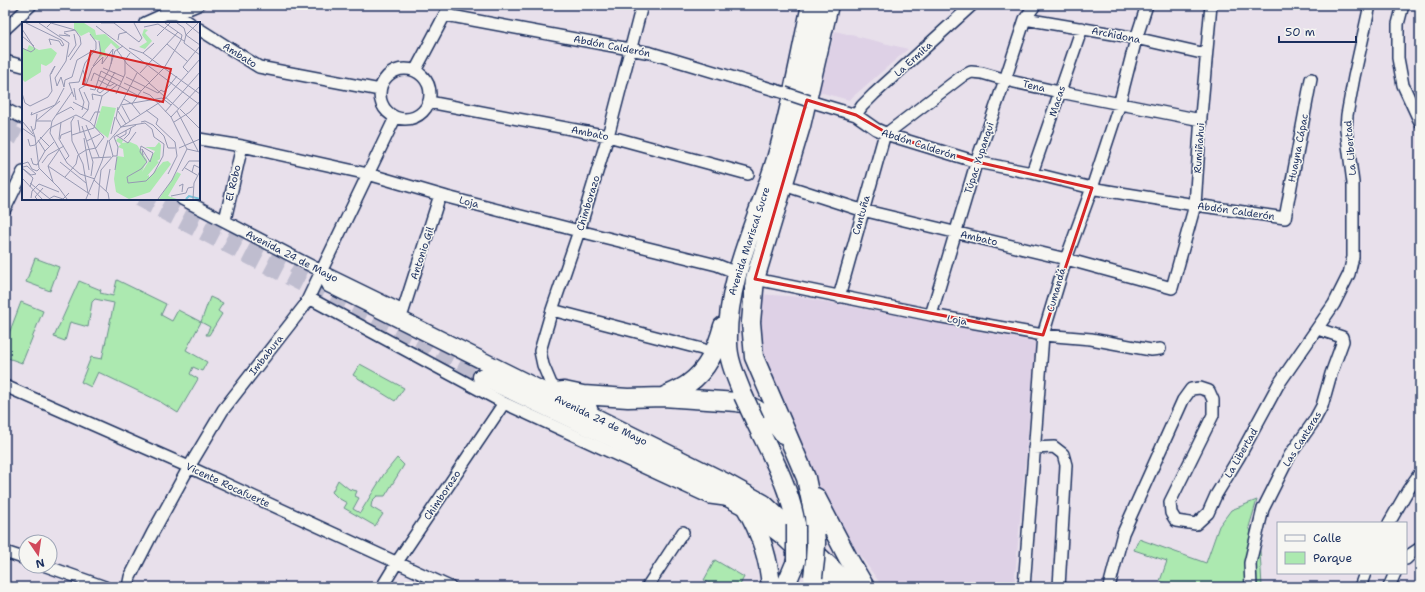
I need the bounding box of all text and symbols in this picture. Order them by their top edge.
scale bar [1279,18,1356,44]
inset map [22,22,200,200]
street label: Archidona [1090,24,1142,46]
text: 50 m [1285,24,1315,40]
street label: Abdón Calderón [572,32,652,60]
street label: La Ermita [891,38,935,80]
street label: Ambato [221,39,259,71]
street label: Tena [1021,77,1047,95]
street label: Macas [1046,84,1068,118]
street label: Huayna Cápac [1285,113,1311,183]
street label: La Libertad [1341,119,1359,176]
street label: Túpac Yupanqui [961,120,997,196]
street label: Rumiñahui [1191,122,1207,174]
street label: Ambato [570,123,610,143]
street label: Abdón Calderón [880,126,958,162]
street label: El Robo [222,163,244,203]
street label: Chimborazo [573,174,603,232]
street label: Avenida Mariscal Sucre [725,185,773,297]
street label: Loja [458,193,481,211]
street label: Cantuña [849,193,873,236]
street label: Abdón Calderón [1196,199,1276,223]
street label: Antonio Gil [407,225,437,281]
street label: Avenida 24 de Mayo [244,227,340,285]
street label: Ambato [959,227,999,249]
street label: Cumandá [1044,266,1069,313]
street label: Loja [946,312,969,328]
street label: Imbabura [246,332,286,378]
street label: Avenida 24 de Mayo [552,392,650,448]
street label: Las Canteras [1280,409,1324,469]
street label: La Libertad [1222,425,1261,480]
street label: Vicente Rocafuerte [184,460,273,510]
street label: Chimborazo [421,468,463,522]
legend [1277,522,1407,574]
text: Calle [1313,530,1342,546]
north arrow [18,534,58,574]
text: Parque [1313,550,1352,566]
text: N [34,555,46,572]

